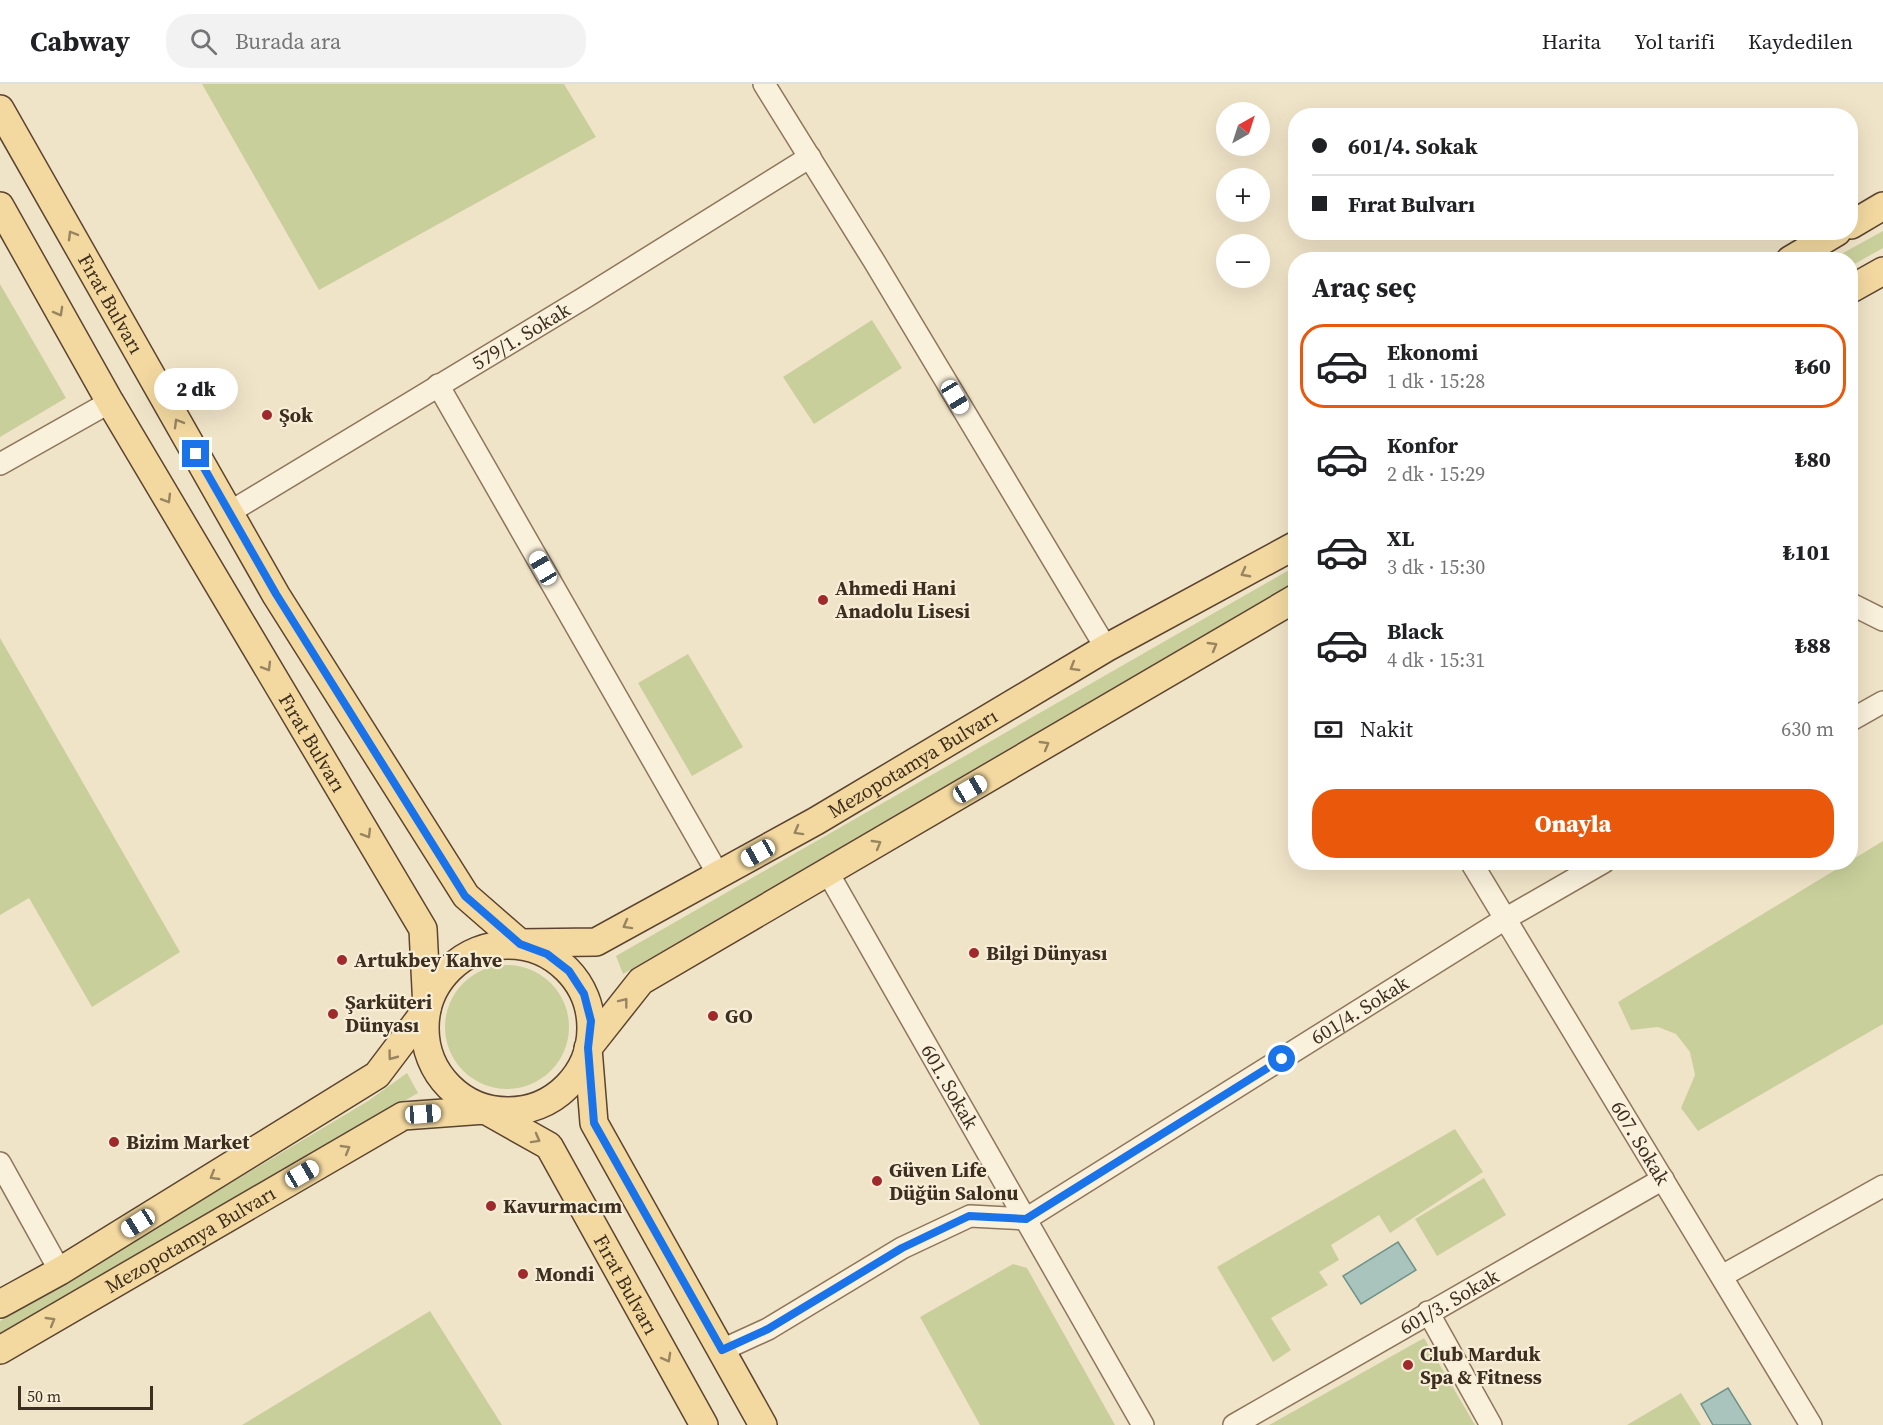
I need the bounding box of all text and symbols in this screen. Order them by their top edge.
search box [166,14,586,68]
text: Cabway [30,22,130,60]
icon: search [187,25,220,58]
text: Burada ara [235,26,341,56]
text: Harita [1542,27,1601,56]
text: Yol tarifi [1634,27,1715,56]
text: Kaydedilen [1748,27,1853,56]
north arrow [1216,102,1270,156]
map controls [1216,102,1270,288]
text: 601/4. Sokak [1348,131,1478,161]
button: + [1216,168,1270,222]
text: Fırat Bulvarı [1348,189,1475,219]
one-way arrow [67,231,79,241]
button: − [1216,234,1270,288]
street label: Fırat Bulvarı [71,249,150,359]
text: Araç seç [1312,269,1416,306]
street label: 579/1. Sokak [466,296,575,377]
one-way arrow [52,306,63,317]
text: Ekonomi [1387,337,1478,367]
icon: car [1315,339,1369,393]
text: ₺60 [1795,351,1831,381]
callout: 2 dk [154,367,238,409]
text: 1 dk · 15:28 [1387,367,1485,395]
text: 2 dk [176,375,216,403]
car [938,377,972,417]
place label: Şok [279,401,313,429]
marker: Şok [260,408,274,422]
one-way arrow [174,419,186,429]
text: Konfor [1387,430,1458,460]
icon: car [1315,432,1369,486]
route end [182,440,209,467]
text: ₺80 [1795,444,1831,474]
text: 2 dk · 15:29 [1387,460,1485,488]
one-way arrow [160,493,172,503]
text: XL [1387,523,1414,553]
icon: car [1315,525,1369,579]
text: ₺101 [1783,537,1831,567]
car [526,548,560,588]
text: 3 dk · 15:30 [1387,553,1485,581]
one-way arrow [1240,566,1251,577]
place label: Ahmedi Hani Anadolu Lisesi [835,574,970,625]
marker: Ahmedi Hani Anadolu Lisesi [816,593,830,607]
text: Black [1387,616,1444,646]
icon: car [1315,618,1369,672]
text: ₺88 [1795,630,1831,660]
one-way arrow [1207,642,1218,654]
text: 4 dk · 15:31 [1387,646,1485,674]
one-way arrow [1070,660,1080,671]
one-way arrow [260,661,272,671]
street label: Fırat Bulvarı [272,688,353,797]
street label: Mezopotamya Bulvarı [823,702,1003,825]
icon: cash [1312,713,1345,746]
text: Nakit [1360,714,1413,744]
text: 630 m [1781,715,1834,743]
one-way arrow [1039,741,1049,752]
car [950,772,990,806]
button: Onayla [1312,789,1834,858]
one-way arrow [794,824,804,835]
one-way arrow [360,828,371,838]
car [738,836,778,870]
one-way arrow [871,839,881,851]
one-way arrow [623,918,633,929]
place label: Bilgi Dünyası [986,939,1107,967]
place label: Artukbey Kahve [354,946,502,974]
marker: Bilgi Dünyası [967,946,981,960]
marker: Artukbey Kahve [335,953,349,967]
street label: 601/4. Sokak [1305,969,1414,1051]
place label: Şarküteri Dünyası [345,988,432,1039]
one-way arrow [617,998,628,1009]
place label: GO [725,1002,753,1030]
marker: Şarküteri Dünyası [326,1007,340,1021]
marker: GO [706,1009,720,1023]
street label: 601. Sokak [915,1039,985,1134]
route start [1268,1045,1295,1072]
one-way arrow [388,1049,399,1060]
street label: 607. Sokak [1604,1095,1677,1190]
car [404,1104,442,1124]
place label: Bizim Market [126,1128,250,1156]
one-way arrow [530,1132,540,1143]
marker: Bizim Market [107,1135,121,1149]
one-way arrow [340,1144,350,1156]
place label: Güven Life Düğün Salonu [889,1156,1019,1207]
car [282,1157,322,1191]
one-way arrow [210,1169,221,1180]
marker: Güven Life Düğün Salonu [870,1174,884,1188]
street label: Mezopotamya Bulvarı [100,1179,281,1300]
place label: Kavurmacım [503,1192,622,1220]
marker: Kavurmacım [484,1199,498,1213]
car [118,1206,158,1240]
street label: Fırat Bulvarı [587,1229,665,1340]
place label: Mondi [535,1260,594,1288]
street label: 601/3. Sokak [1394,1262,1504,1341]
marker: Mondi [516,1267,530,1281]
one-way arrow [44,1317,55,1328]
place label: Club Marduk Spa & Fitness [1420,1340,1542,1391]
one-way arrow [660,1352,671,1363]
marker: Club Marduk Spa & Fitness [1401,1358,1415,1372]
scale bar [18,1383,153,1410]
text: 50 m [27,1385,61,1407]

